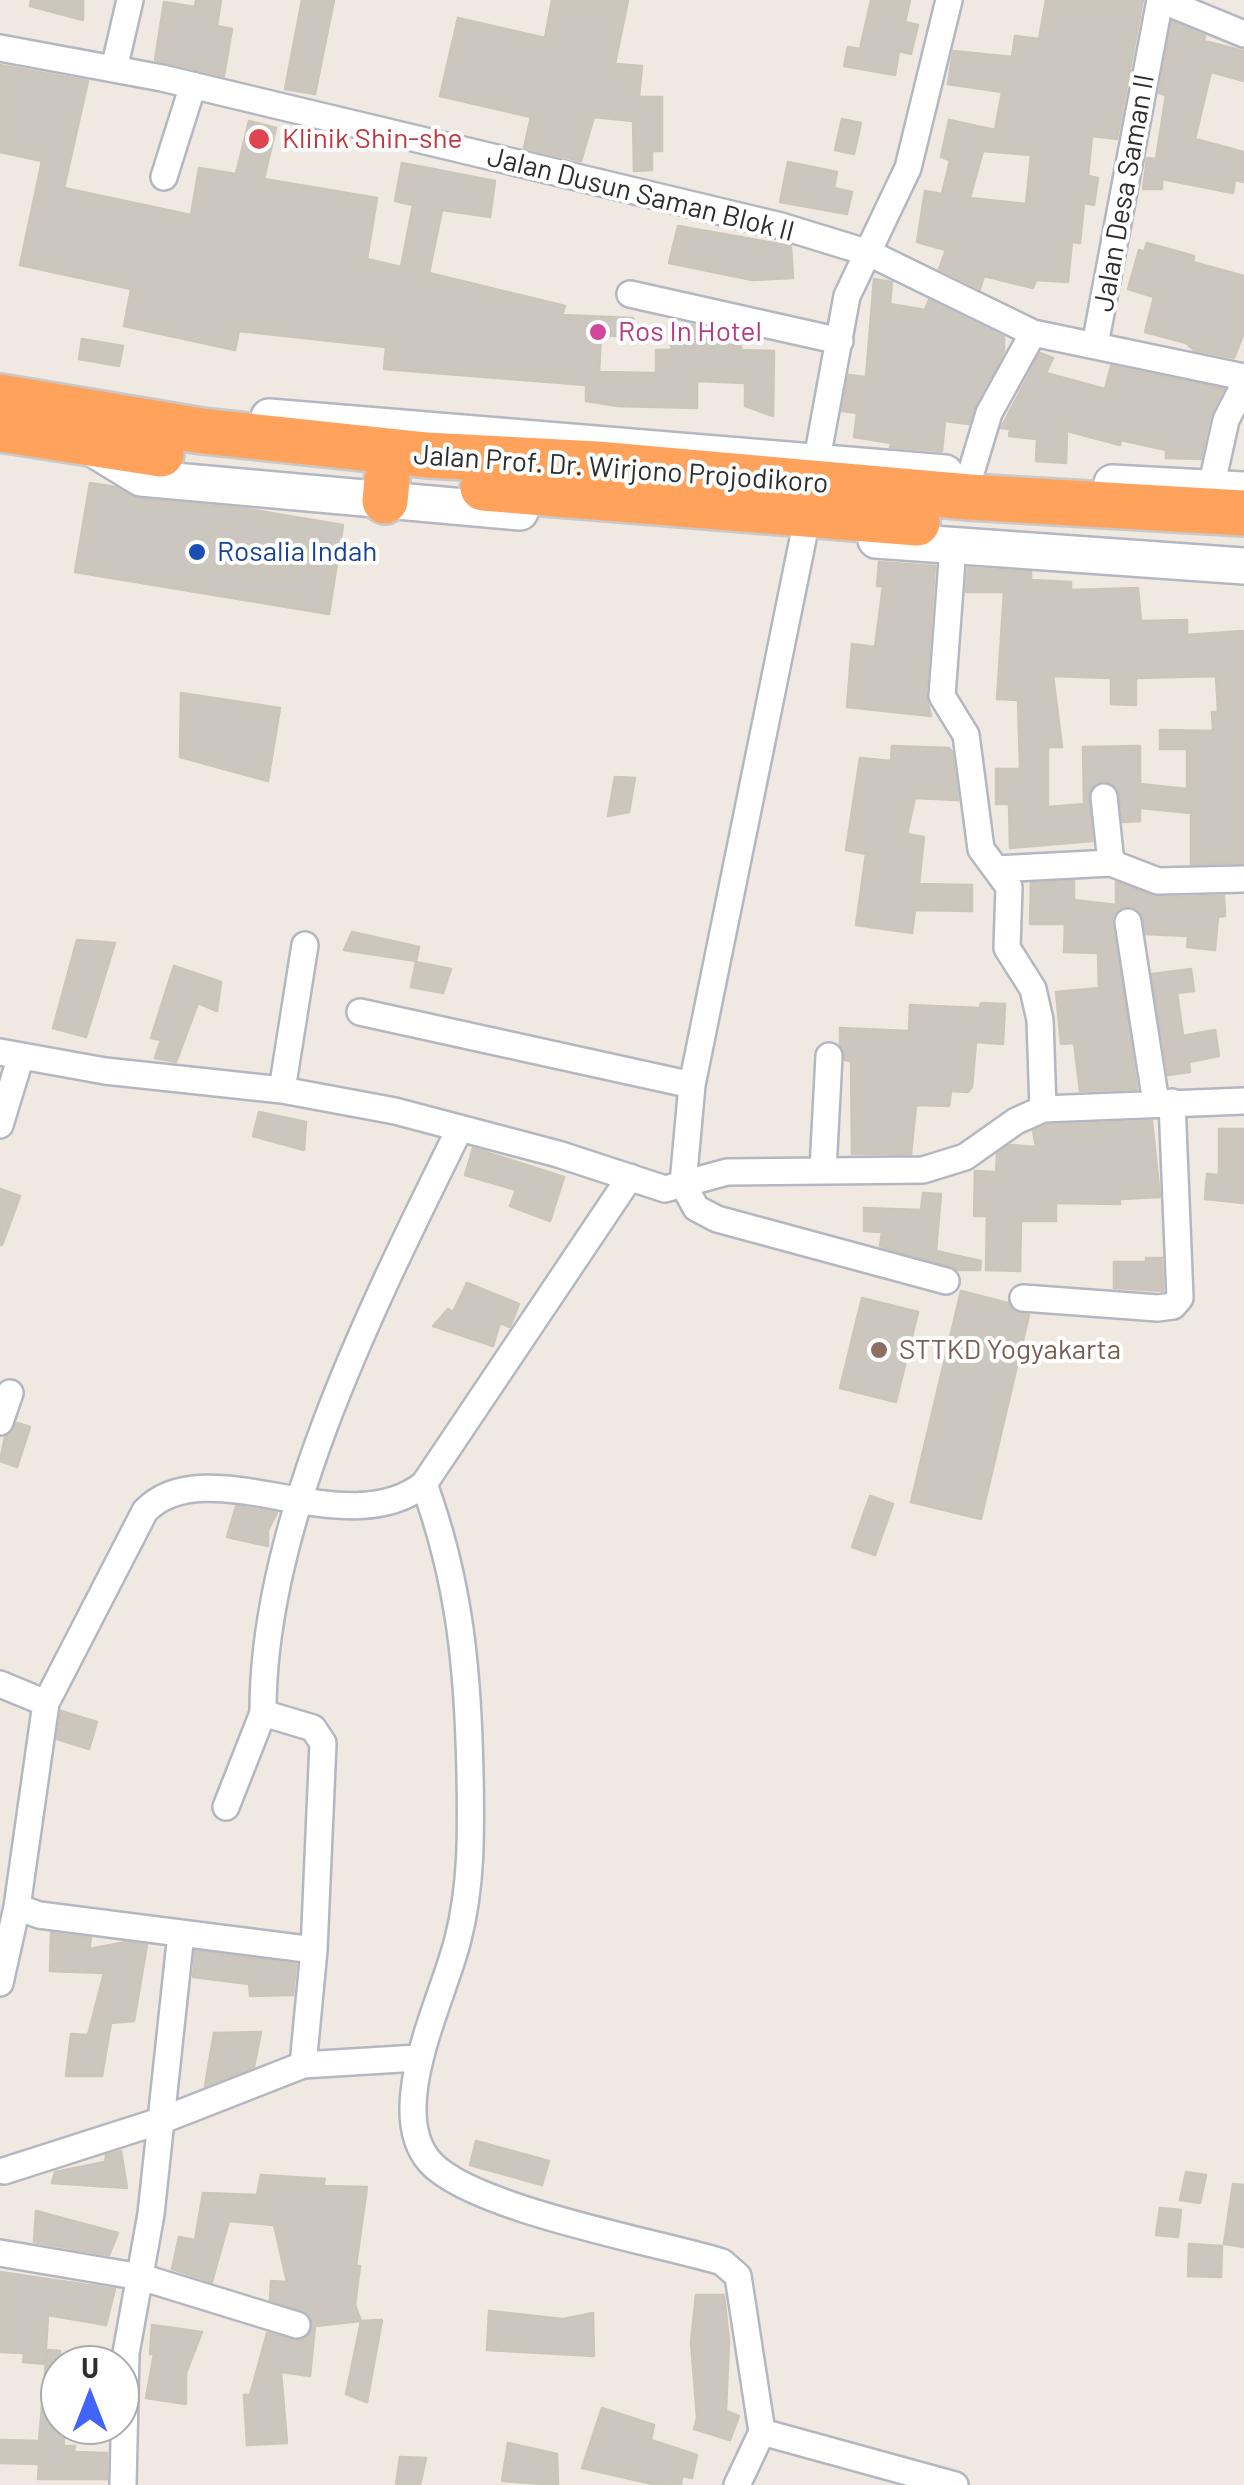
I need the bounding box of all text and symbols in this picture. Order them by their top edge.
street label: Jalan Desa Saman II [1087,72,1161,314]
place label: Klinik Shin-she [282,122,462,156]
marker: Klinik Shin-she [246,126,272,152]
street label: Jalan Dusun Saman Blok II [484,140,798,248]
place label: Ros In Hotel [618,315,762,349]
marker: Ros In Hotel [587,321,609,343]
street label: Jalan Prof. Dr. Wirjono Projodikoro [412,438,830,500]
place label: Rosalia Indah [217,535,377,569]
marker: Rosalia Indah [186,541,208,563]
place label: STTKD Yogyakarta [899,1333,1121,1367]
marker: STTKD Yogyakarta [868,1339,890,1361]
north arrow [40,2345,140,2445]
text: U [81,2350,99,2384]

